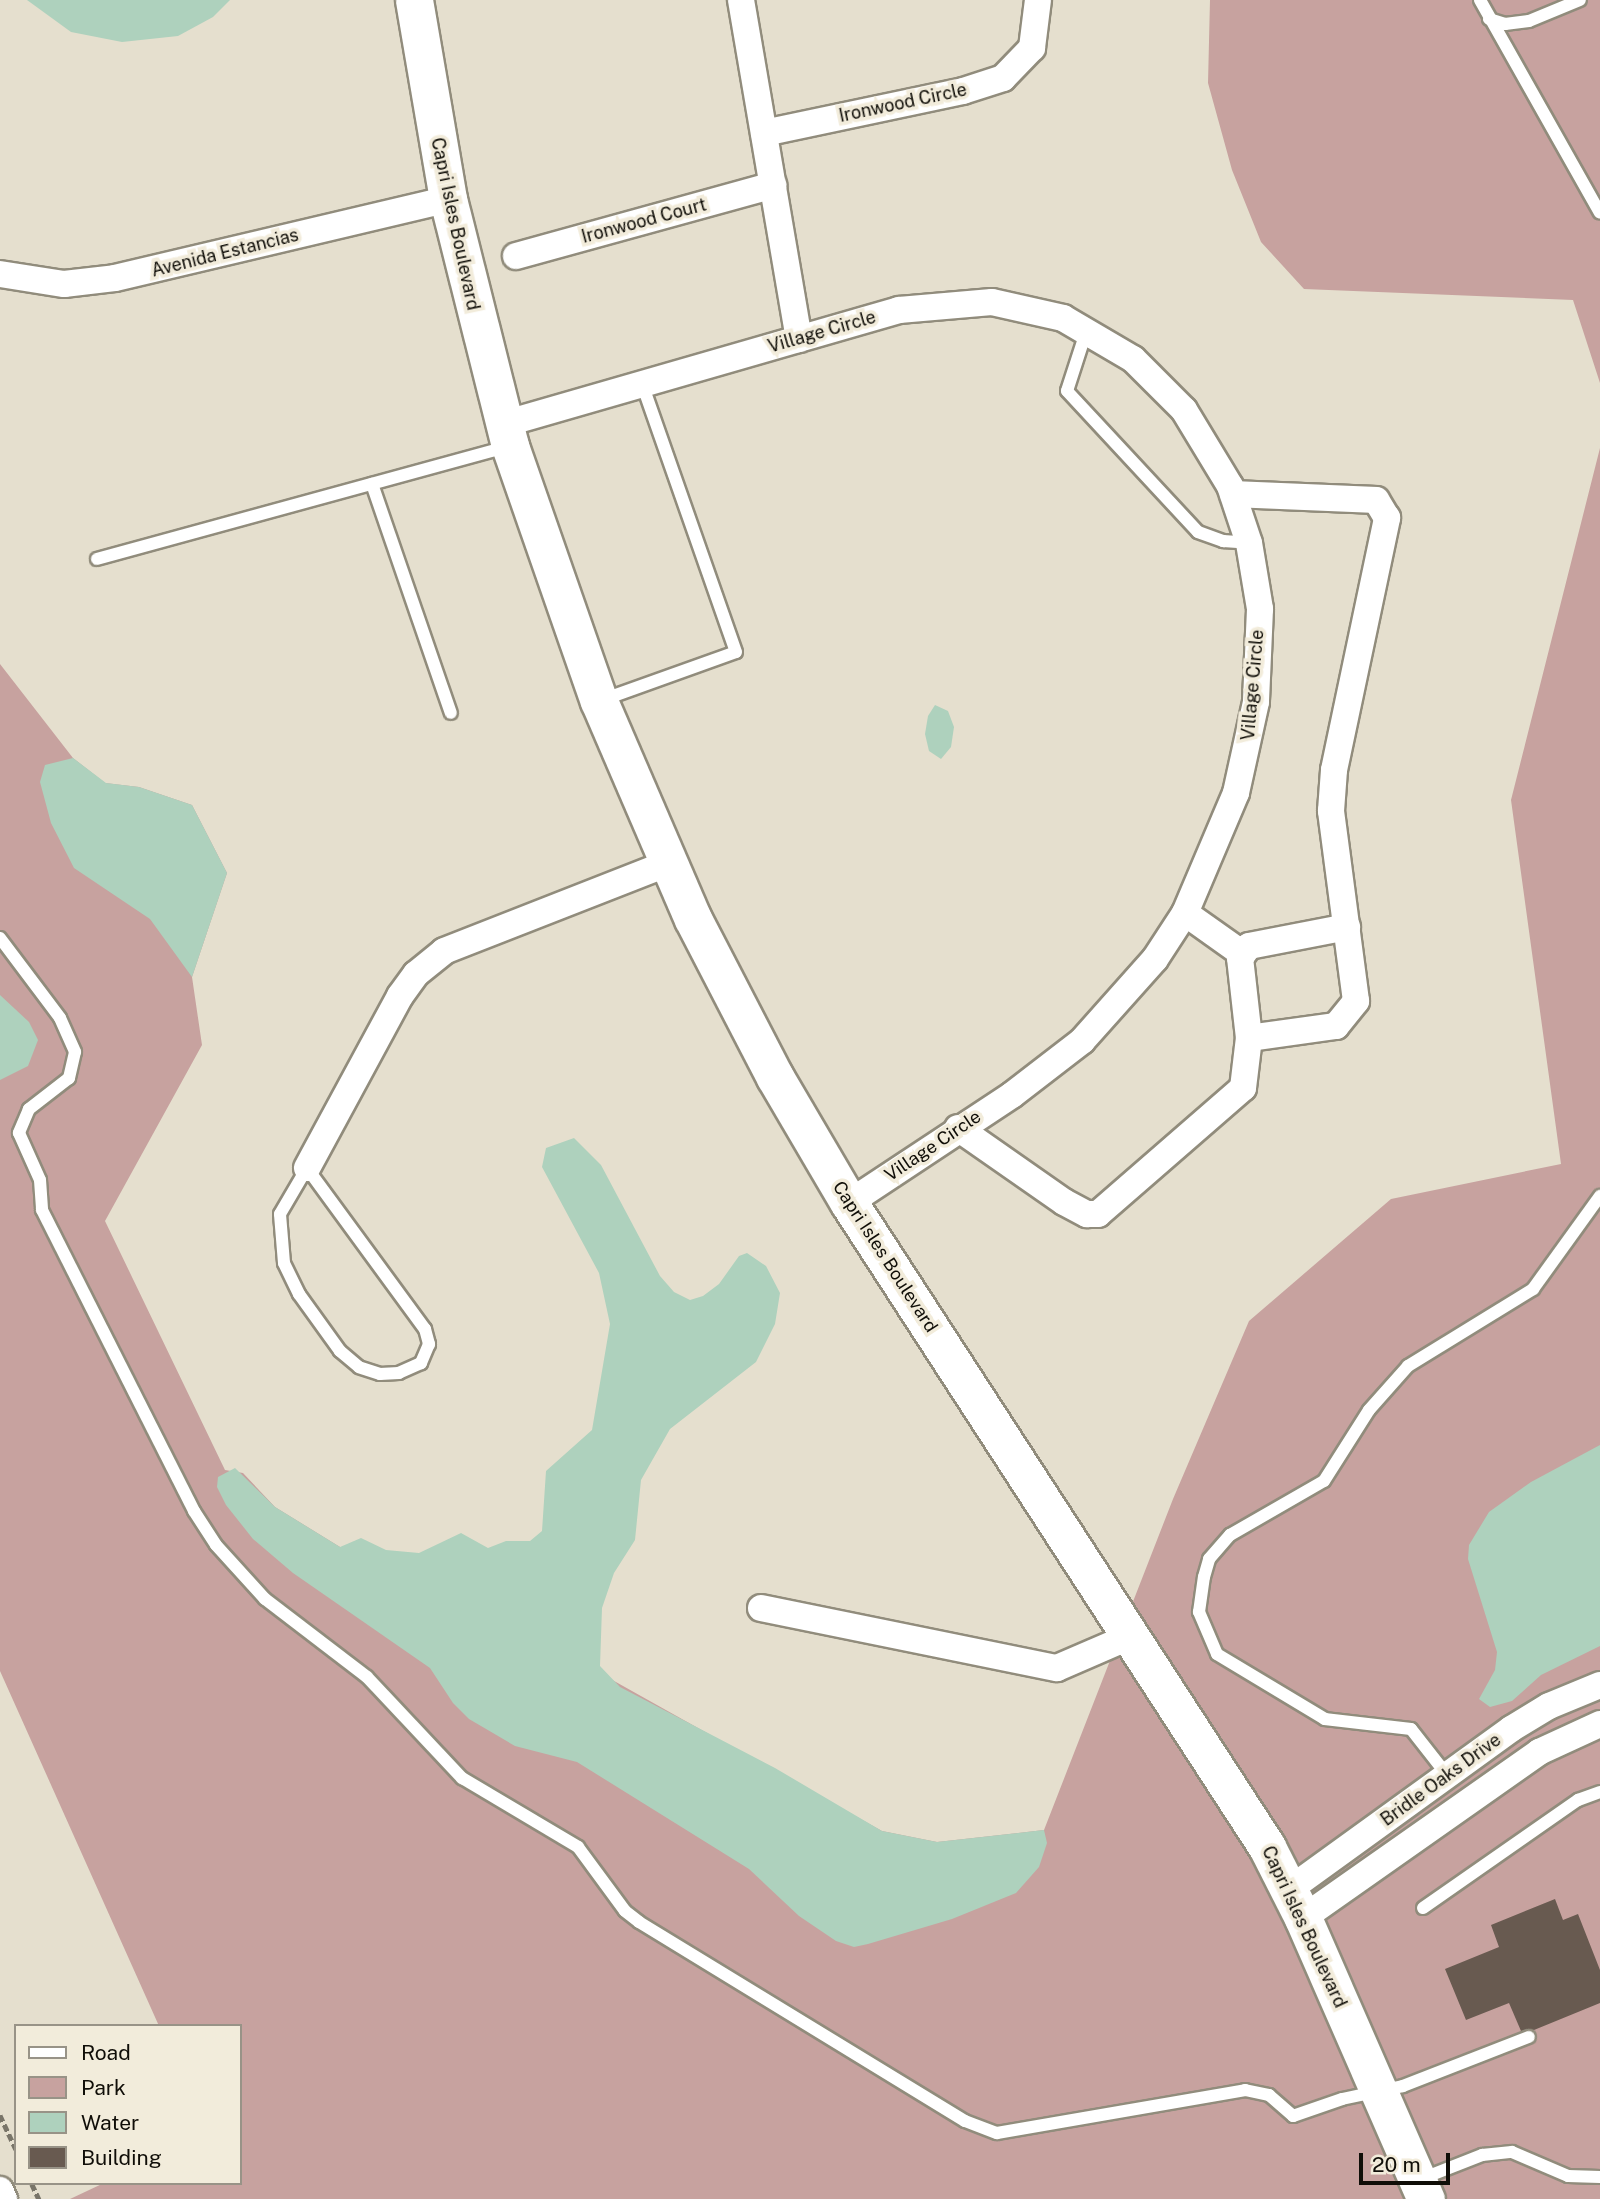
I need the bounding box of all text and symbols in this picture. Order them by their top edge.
street label: Ironwood Circle [837,79,969,127]
street label: Capri Isles Boulevard [426,136,484,312]
street label: Ironwood Court [579,194,709,248]
street label: Avenida Estancias [149,224,301,282]
street label: Village Circle [765,306,879,358]
street label: Village Circle [1237,629,1269,741]
street label: Village Circle [881,1106,985,1186]
street label: Capri Isles Boulevard [828,1177,942,1337]
street label: Bridle Oaks Drive [1377,1729,1505,1831]
street label: Capri Isles Boulevard [1257,1843,1351,2011]
legend [14,2024,242,2185]
text: Road [81,2040,131,2065]
text: Park [81,2075,126,2100]
text: Water [81,2110,139,2135]
scale bar [1362,2140,1453,2184]
text: Building [81,2145,162,2170]
text: 20 m [1372,2152,1421,2177]

